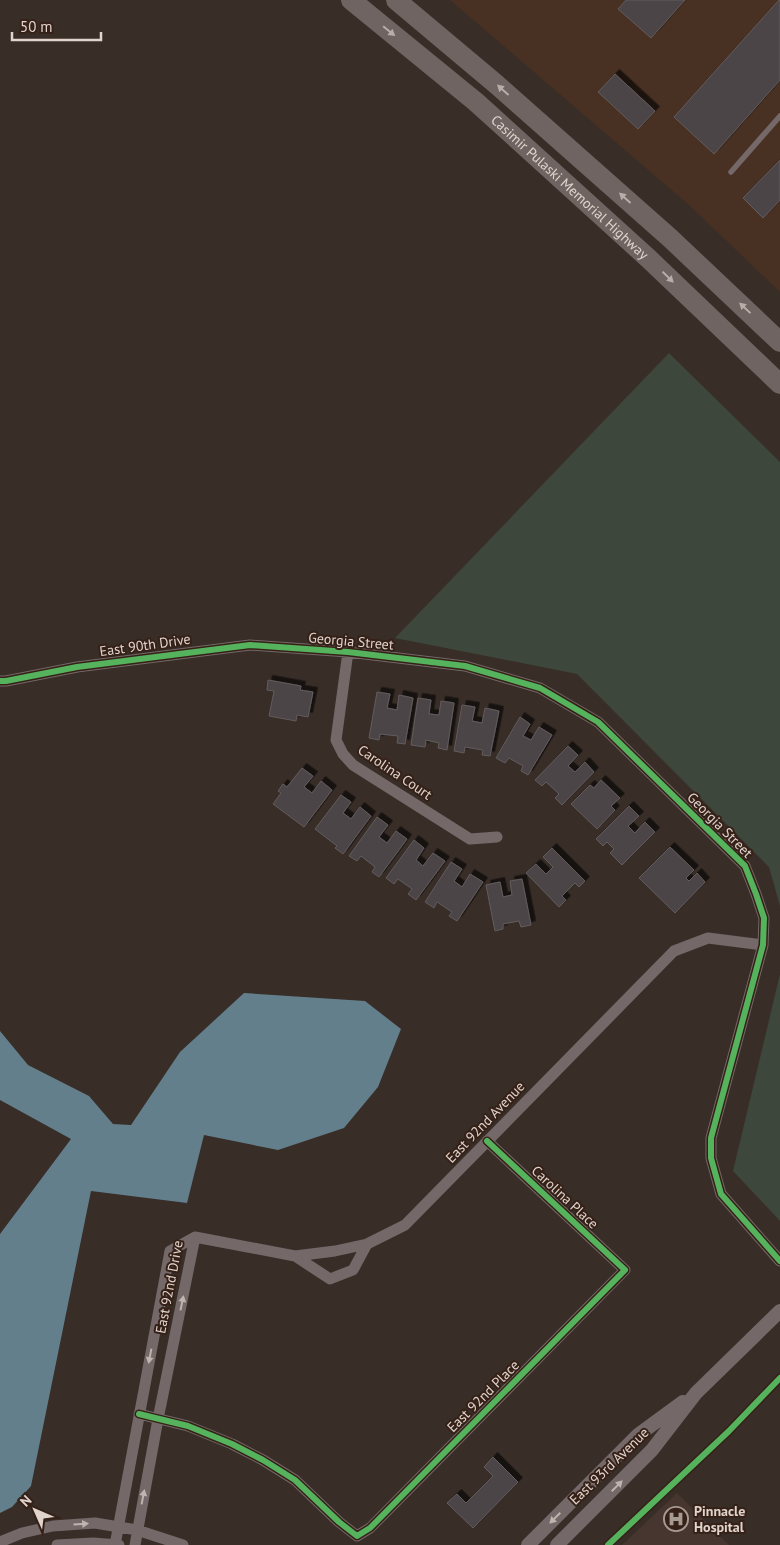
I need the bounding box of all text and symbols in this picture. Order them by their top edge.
scale bar [12,10,101,42]
text: 50 m [20,17,53,36]
one-way arrow [382,25,395,36]
one-way arrow [497,85,510,96]
street label: Casimir Pulaski Memorial Highway [487,111,653,264]
one-way arrow [620,192,632,204]
one-way arrow [662,271,674,283]
one-way arrow [739,302,751,314]
street label: Georgia Street [308,628,395,654]
street label: East 90th Drive [98,630,192,660]
street label: Carolina Court [354,741,436,804]
street label: Georgia Street [683,788,757,862]
street label: East 92nd Avenue [442,1078,528,1166]
street label: Carolina Place [528,1161,602,1233]
street label: East 92nd Drive [151,1239,187,1335]
one-way arrow [178,1295,186,1311]
one-way arrow [146,1349,154,1364]
street label: East 92nd Place [443,1356,523,1436]
street label: East 93rd Avenue [566,1424,652,1508]
one-way arrow [610,1480,622,1492]
north arrow [10,1485,60,1535]
one-way arrow [139,1489,147,1505]
text: N [16,1491,35,1510]
place label: Pinnacle Hospital [694,1502,745,1536]
hospital icon: Pinnacle Hospital [663,1506,689,1532]
one-way arrow [549,1512,561,1524]
one-way arrow [73,1520,89,1528]

